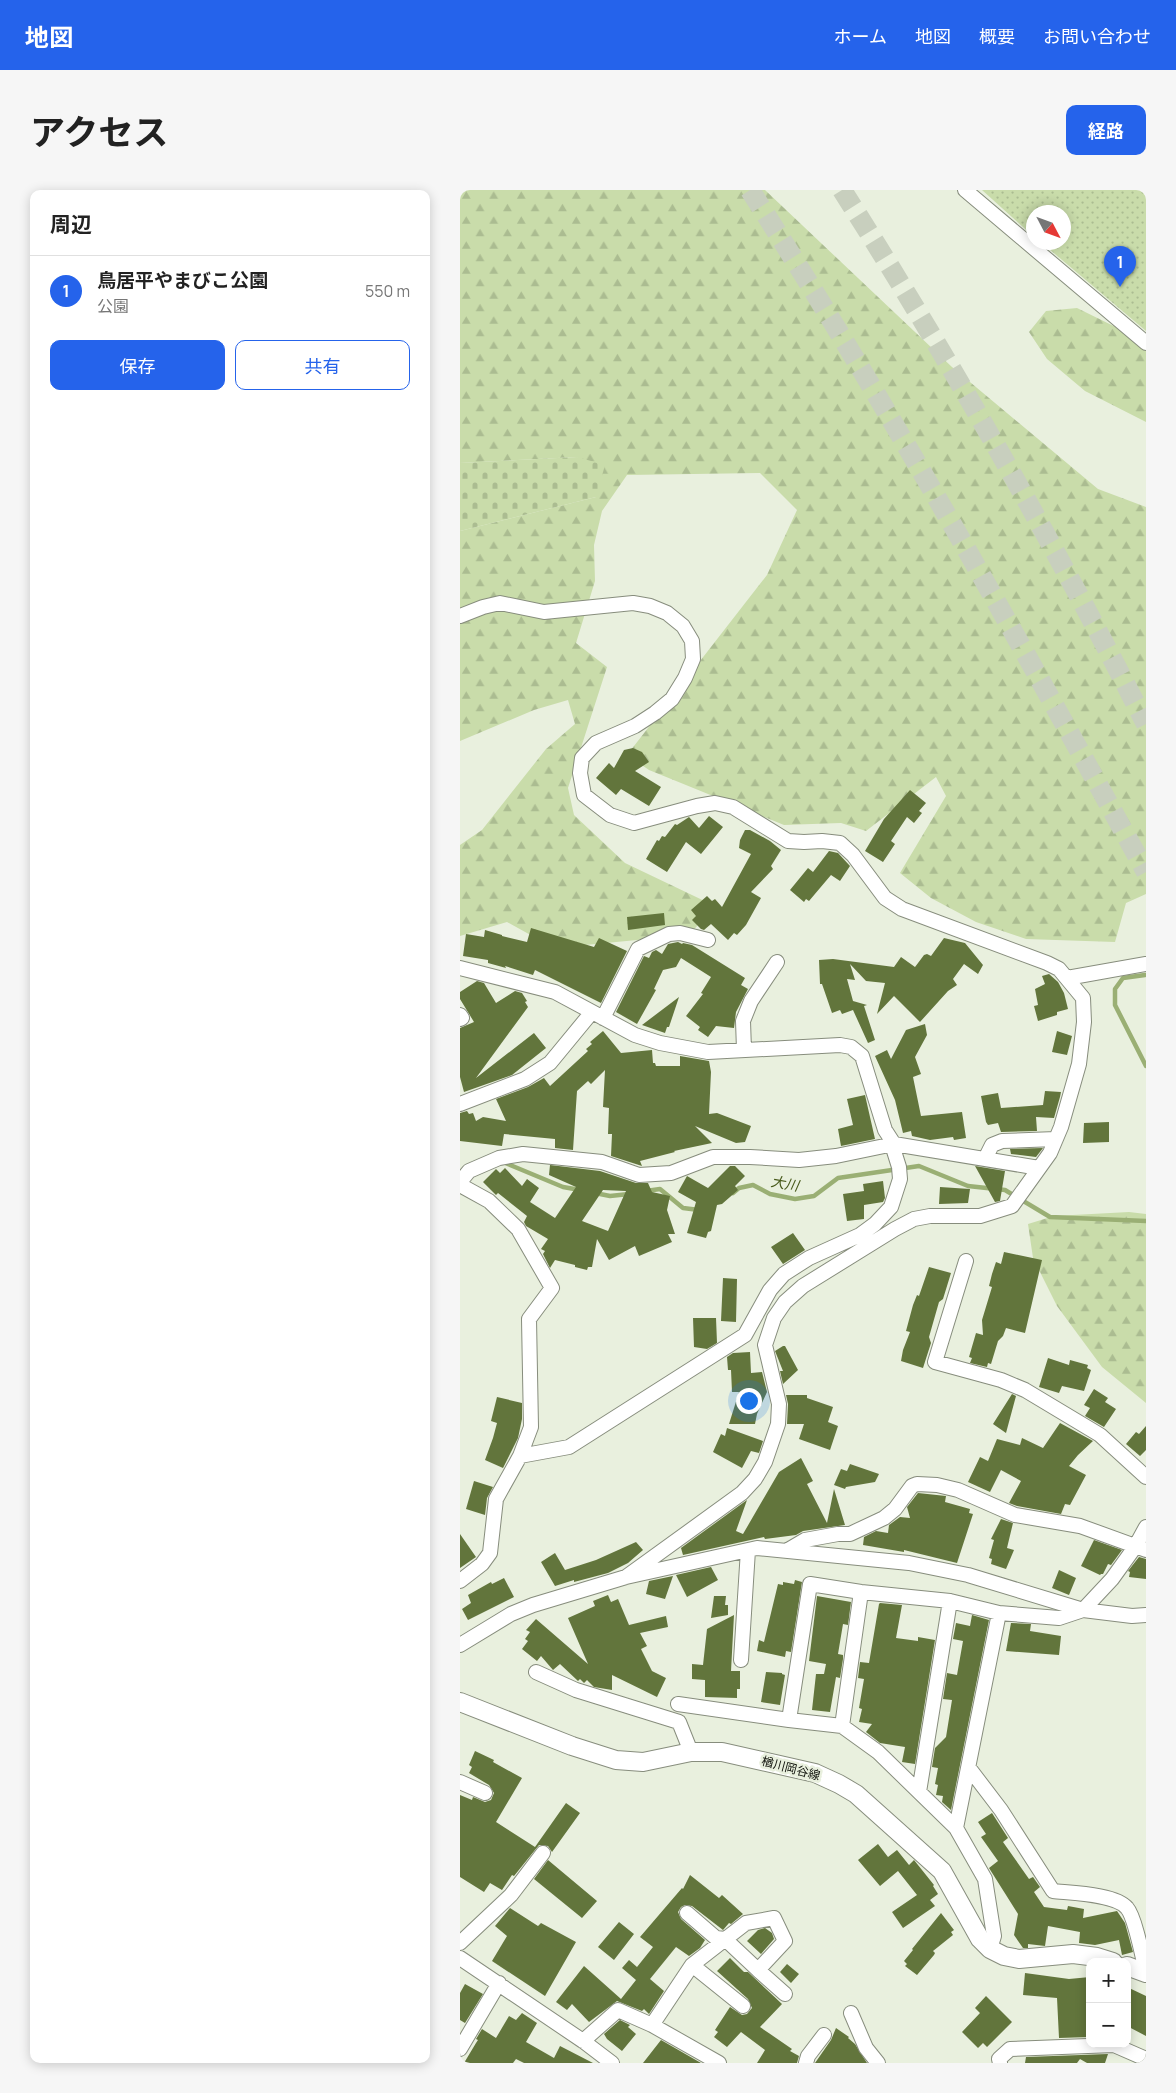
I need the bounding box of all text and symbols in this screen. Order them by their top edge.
text: 地図 [25,20,73,53]
text: ホーム [834,24,887,48]
text: 地図 [915,24,951,48]
text: 概要 [979,24,1015,48]
text: お問い合わせ [1043,24,1151,48]
button: 経路 [1066,105,1146,155]
text: アクセス [30,108,168,156]
north arrow [1026,205,1071,250]
text: 周辺 [50,210,92,238]
pin: 1 [1104,246,1136,287]
text: 鳥居平やまびこ公園 [97,267,268,293]
text: 1 [62,280,70,302]
text: 550 m [365,280,410,302]
text: 公園 [97,295,129,317]
button: 保存 [50,340,225,390]
button: 共有 [235,340,410,390]
water label: 大川 [770,1171,802,1195]
your location [736,1388,762,1414]
street label: 楢川岡谷線 [760,1752,822,1784]
map controls [1086,1958,1131,2048]
button: + [1086,1958,1131,2003]
button: − [1086,2003,1131,2048]

